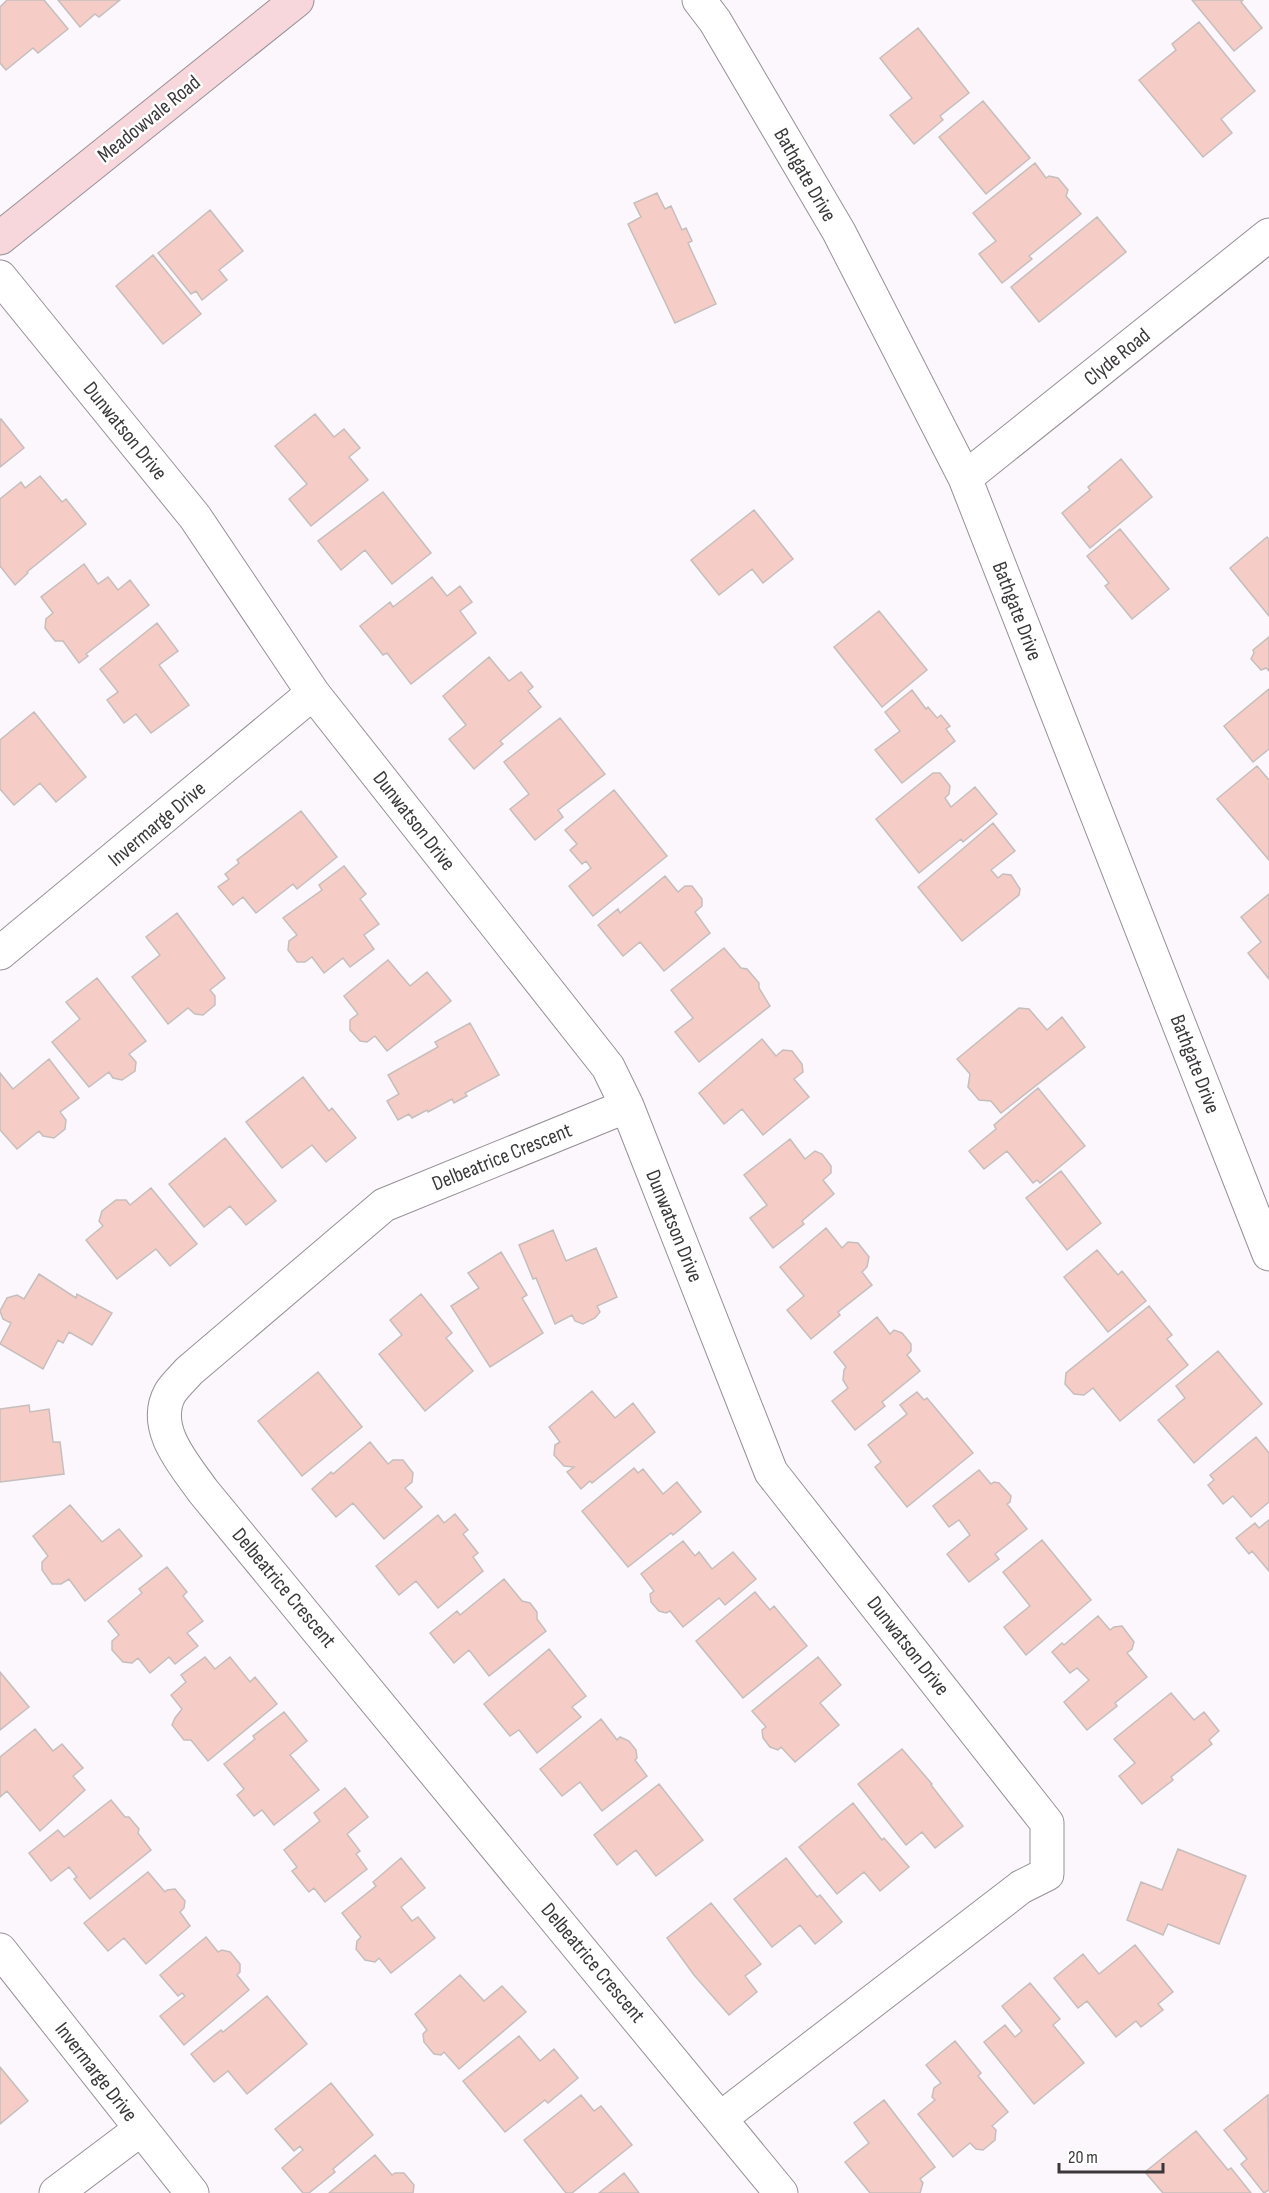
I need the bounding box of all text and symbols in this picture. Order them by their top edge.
street label: Meadowvale Road [93,70,205,168]
street label: Bathgate Drive [768,124,842,226]
street label: Clyde Road [1079,323,1155,391]
street label: Dunwatson Drive [78,377,172,485]
street label: Bathgate Drive [987,558,1047,664]
street label: Dunwatson Drive [367,766,461,876]
street label: Invermarge Drive [103,776,211,872]
street label: Bathgate Drive [1165,1011,1225,1117]
street label: Delbeatrice Crescent [429,1118,575,1196]
street label: Dunwatson Drive [640,1166,708,1286]
street label: Delbeatrice Crescent [227,1523,341,1653]
street label: Dunwatson Drive [861,1591,955,1701]
street label: Delbeatrice Crescent [536,1898,650,2028]
street label: Invermarge Drive [49,2017,143,2127]
scale bar [1059,2136,1162,2174]
text: 20 m [1068,2147,1098,2168]

